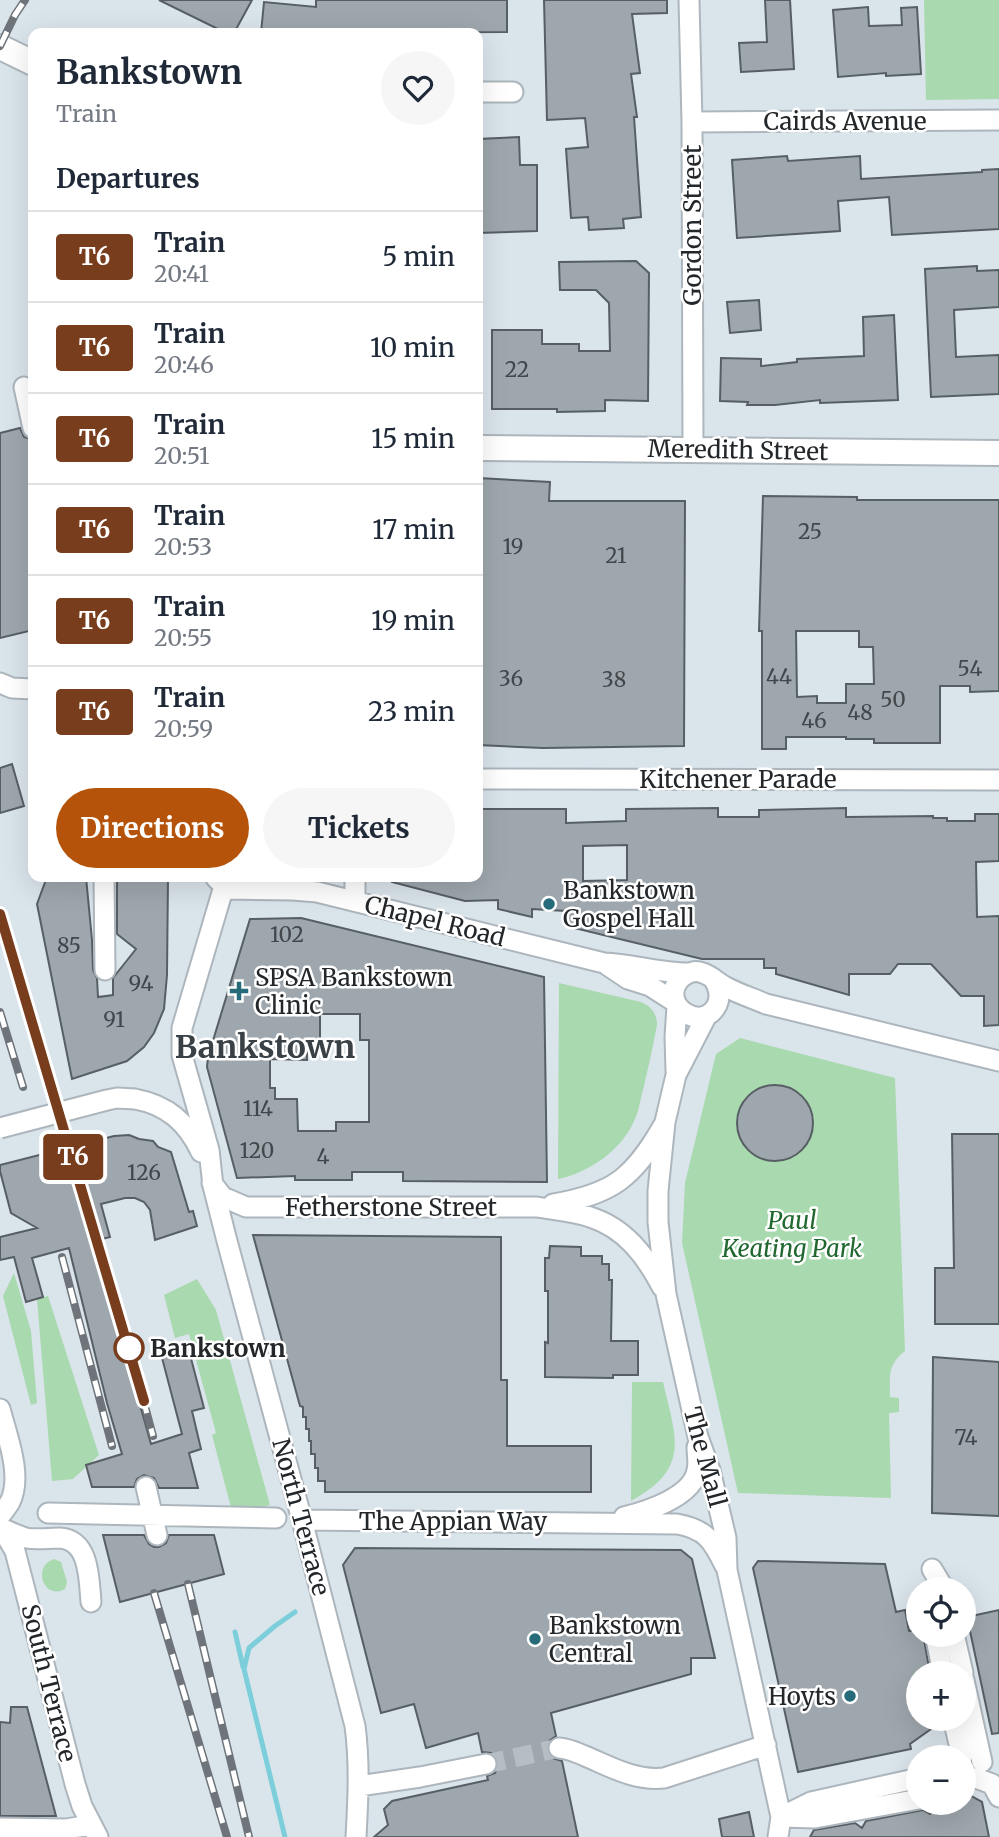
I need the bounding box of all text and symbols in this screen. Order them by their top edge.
button: heart [381,51,455,125]
text: Bankstown [56,52,242,93]
text: Train [56,99,117,128]
street label: Cairds Avenue [764,106,926,137]
street label: Gordon Street [677,144,708,305]
text: Departures [56,162,200,195]
text: Train [154,226,225,259]
text: 5 min [382,240,455,273]
text: T6 [79,241,110,272]
text: 20:41 [154,259,209,288]
text: Train [154,317,225,350]
text: 10 min [370,331,455,364]
text: T6 [79,332,110,363]
text: 20:46 [154,350,214,379]
house number: 22 [505,356,529,383]
text: Train [154,408,225,441]
text: 15 min [371,422,455,455]
text: T6 [79,423,110,454]
street label: Meredith Street [647,433,829,467]
text: 20:51 [154,441,209,470]
text: Train [154,499,225,532]
text: 17 min [372,513,455,546]
text: T6 [79,514,110,545]
house number: 25 [798,518,822,545]
text: 20:53 [154,532,212,561]
house number: 19 [502,533,524,560]
house number: 21 [605,542,627,569]
text: Train [154,590,225,623]
text: 19 min [371,604,455,637]
text: T6 [79,605,110,636]
text: 20:55 [154,623,212,652]
house number: 54 [958,655,982,682]
house number: 44 [766,663,792,690]
house number: 36 [499,665,523,692]
house number: 38 [602,666,626,693]
text: Train [154,681,225,714]
house number: 50 [880,686,906,713]
text: 23 min [368,695,455,728]
text: T6 [79,696,110,727]
house number: 48 [847,699,873,726]
house number: 46 [801,707,827,734]
text: 20:59 [154,714,213,743]
street label: Kitchener Parade [639,764,837,795]
button: Directions [56,788,249,868]
button: Tickets [263,788,455,868]
place label: Bankstown Gospel Hall [563,875,695,934]
street label: Chapel Road [362,889,508,953]
marker: Bankstown Gospel Hall [541,896,557,912]
house number: 102 [270,921,304,948]
house number: 85 [57,932,81,959]
place label: SPSA Bankstown Clinic [255,962,453,1021]
house number: 94 [128,970,154,997]
marker: SPSA Bankstown Clinic [229,981,249,1001]
house number: 91 [103,1006,125,1033]
district label: Bankstown [175,1027,356,1067]
house number: 114 [243,1095,273,1122]
line badge: T6 [42,1134,104,1180]
house number: 120 [240,1137,274,1164]
text: T6 [57,1141,89,1172]
house number: 4 [317,1143,330,1170]
house number: 126 [127,1159,161,1186]
street label: Fetherstone Street [285,1192,498,1223]
park label: Paul Keating Park [721,1205,862,1264]
marker: Bankstown [114,1333,144,1363]
place label: Bankstown [150,1333,285,1364]
street label: The Mall [677,1403,733,1511]
house number: 74 [954,1424,978,1451]
street label: North Terrace [265,1435,337,1599]
street label: The Appian Way [359,1506,547,1537]
map controls [906,1577,976,1815]
button: locate [906,1577,976,1647]
street label: South Terrace [14,1601,84,1765]
place label: Bankstown Central [549,1610,681,1669]
marker: Bankstown Central [527,1631,543,1647]
button: + [906,1661,976,1731]
place label: Hoyts [768,1681,836,1712]
marker: Hoyts [842,1688,858,1704]
button: − [906,1745,976,1815]

